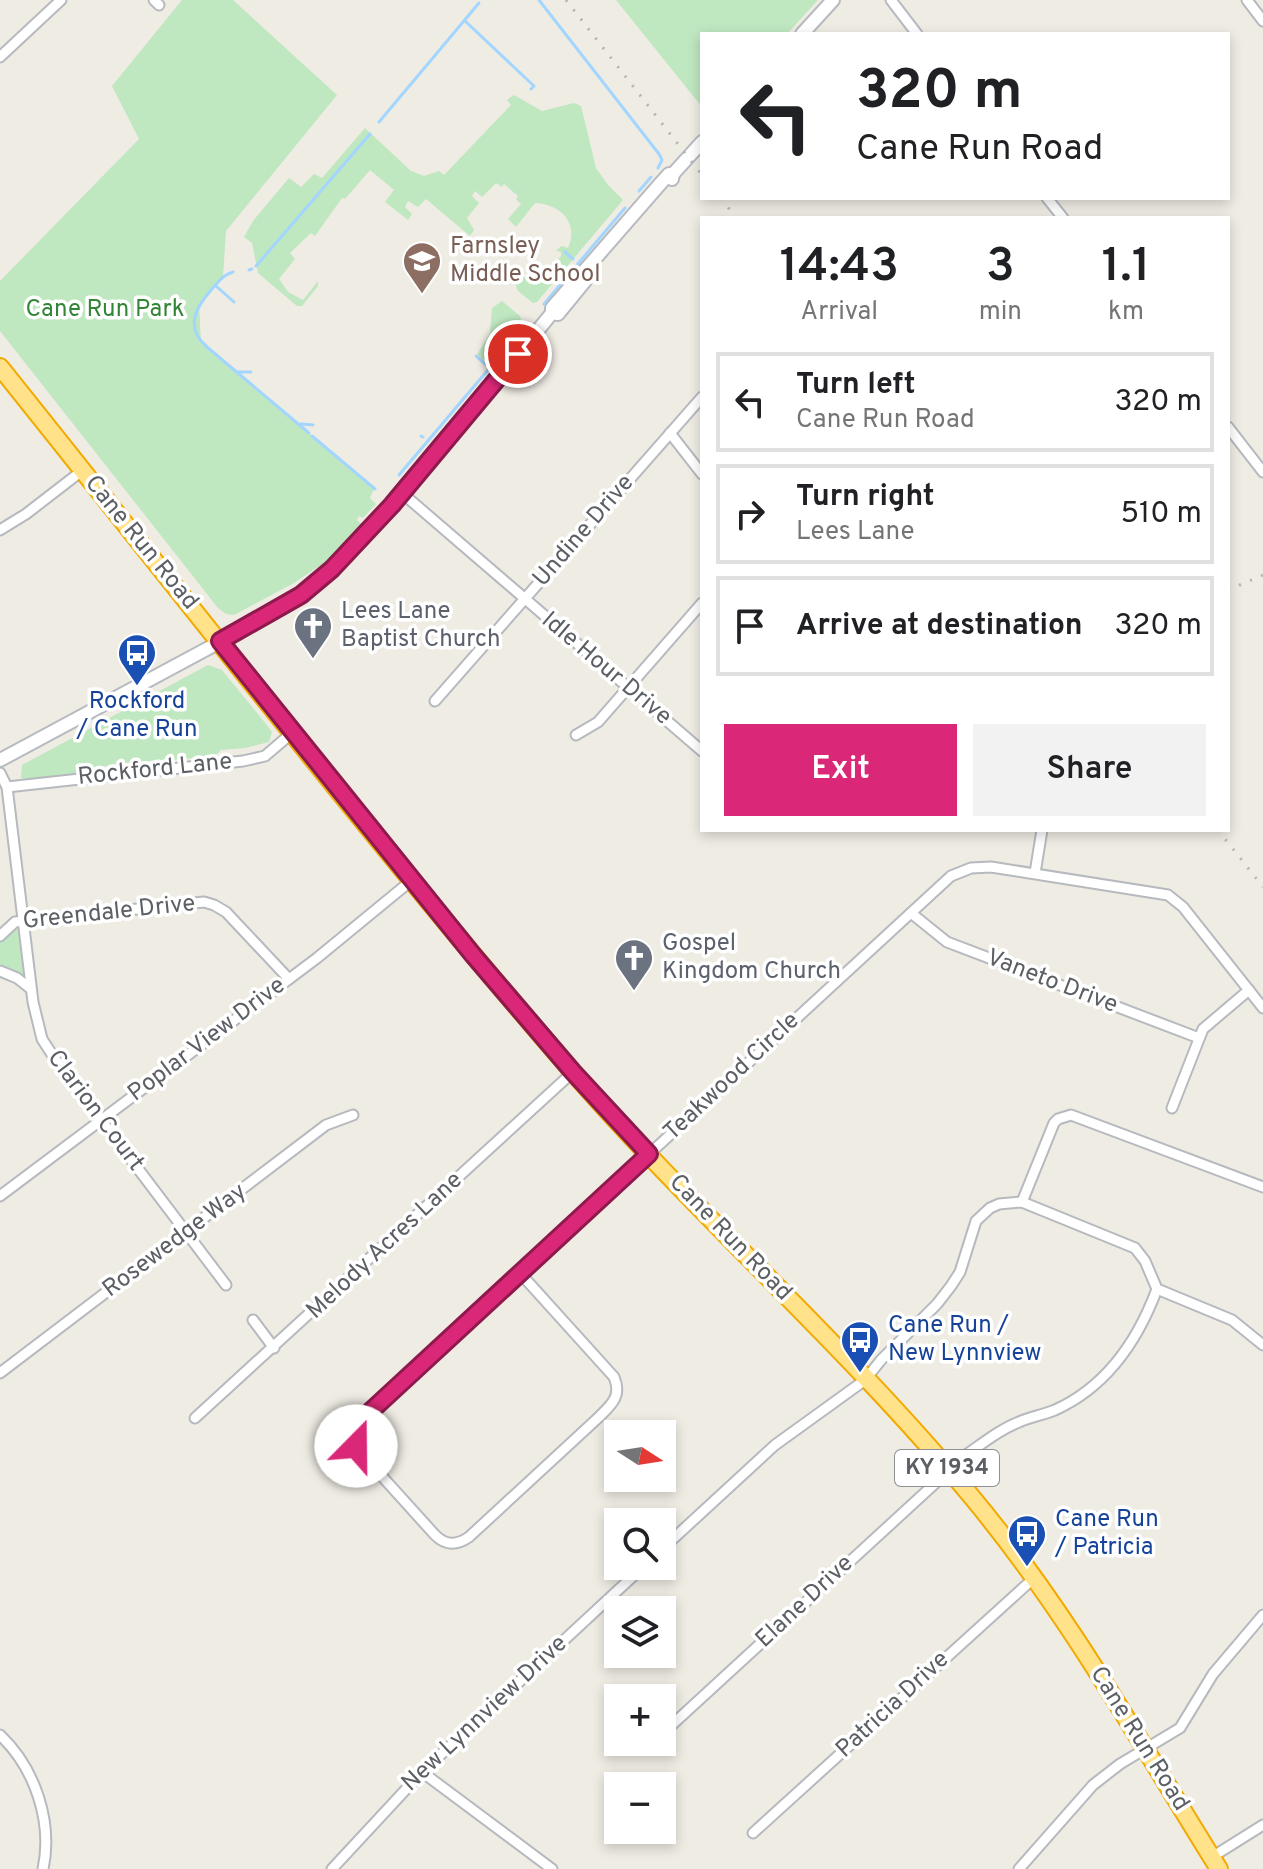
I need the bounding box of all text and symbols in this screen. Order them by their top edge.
text: 320 m [856,58,1023,128]
icon: left [724,64,828,168]
text: Cane Run Road [856,127,1103,173]
place label: Farnsley Middle School [450,232,600,290]
text: 14:43 [780,238,899,298]
text: 3 [986,238,1015,298]
text: 1.1 [1101,238,1150,298]
school or university icon: Farnsley Middle School [401,240,443,295]
park label: Cane Run Park [26,295,184,325]
text: Arrival [801,296,878,329]
text: min [979,296,1022,329]
text: km [1108,296,1144,329]
pin [484,320,552,388]
icon: arrive [496,332,540,376]
text: Turn left [796,367,916,404]
icon: left [728,380,772,424]
text: 320 m [1114,384,1202,421]
text: Cane Run Road [796,404,975,437]
street label: Cane Run Road [77,469,205,617]
street label: Undine Drive [527,469,641,593]
text: Turn right [796,479,934,516]
icon: right [728,492,772,536]
text: 510 m [1120,496,1202,533]
text: Lees Lane [796,516,915,549]
place label: Lees Lane Baptist Church [341,597,501,655]
icon: arrive [728,604,772,648]
church icon: Lees Lane Baptist Church [292,605,334,660]
street label: Idle Hour Drive [535,606,677,732]
text: Arrive at destination [796,608,1082,645]
text: 320 m [1114,608,1202,645]
bus stop icon: Rockford / Cane Run [116,632,158,687]
place label: Rockford / Cane Run [75,687,198,745]
button: Exit [724,724,957,816]
button: Share [973,724,1206,816]
street label: Rockford Lane [76,747,234,793]
street label: Greendale Drive [21,889,197,937]
place label: Gospel Kingdom Church [662,929,841,987]
church icon: Gospel Kingdom Church [613,937,655,992]
street label: Vaneto Drive [982,943,1122,1021]
street label: Poplar View Drive [122,971,292,1109]
street label: Teakwood Circle [658,1006,806,1148]
street label: Clarion Court [40,1044,150,1178]
street label: Melody Acres Lane [301,1166,469,1326]
street label: Cane Run Road [662,1168,798,1308]
street label: Rosewedge Way [97,1177,253,1305]
place label: Cane Run / New Lynnview [888,1311,1041,1369]
bus stop icon: Cane Run / New Lynnview [839,1319,881,1374]
position arrow [314,1404,398,1488]
north arrow [604,1420,676,1492]
map controls [604,1420,676,1844]
road number: KY 1934 [895,1450,999,1486]
place label: Cane Run / Patricia [1054,1505,1159,1563]
button: search [604,1508,676,1580]
bus stop icon: Cane Run / Patricia [1006,1513,1048,1568]
street label: Elane Drive [750,1549,860,1655]
button: layers [604,1596,676,1668]
street label: New Lynnview Drive [396,1629,574,1799]
street label: Patricia Drive [830,1645,956,1765]
street label: Cane Run Road [1083,1661,1195,1817]
button: + [604,1684,676,1756]
button: − [604,1772,676,1844]

